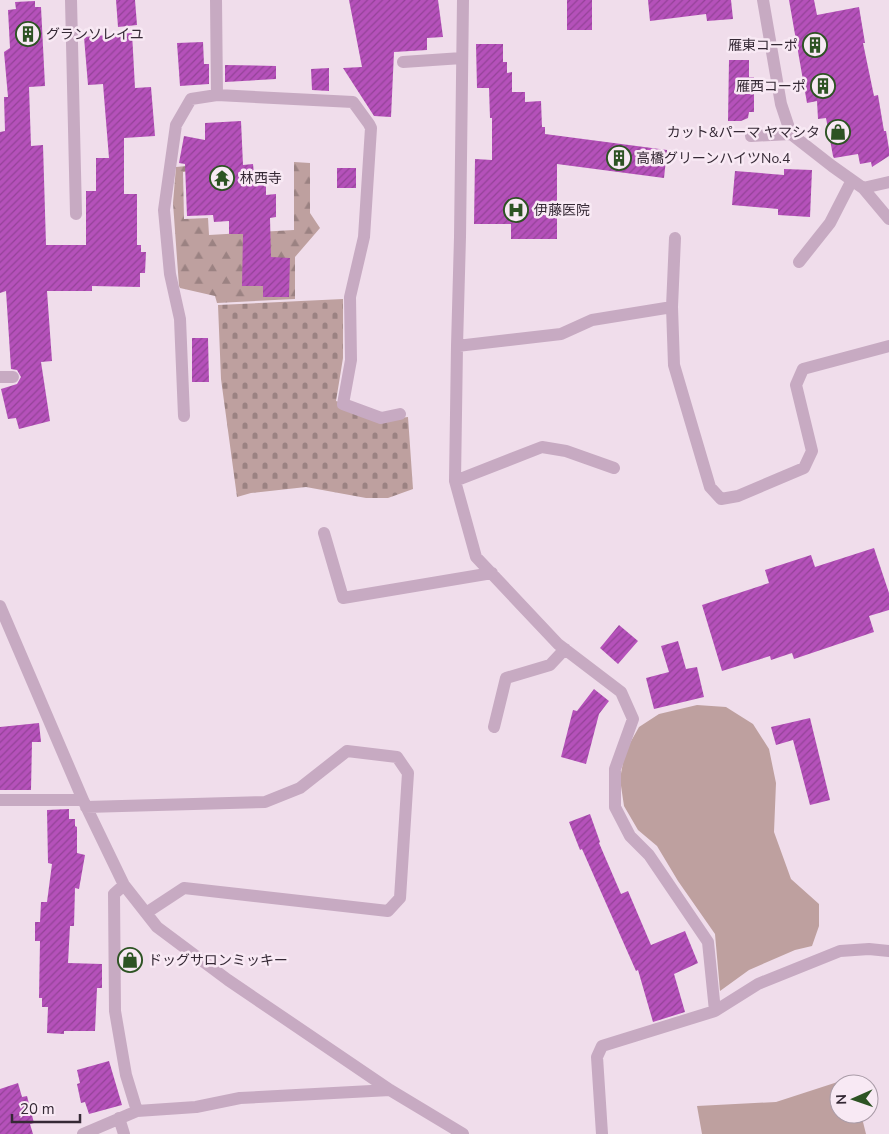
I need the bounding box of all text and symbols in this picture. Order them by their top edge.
building icon: グランソレイユ [15,21,41,47]
place label: グランソレイユ [46,25,144,44]
building icon: 雁東コーポ [802,32,828,58]
place label: 雁東コーポ [728,36,798,55]
building icon: 雁西コーポ [810,73,836,99]
place label: 雁西コーポ [736,77,806,96]
shop icon: カット&パーマ ヤマシタ [825,119,851,145]
place label: カット&パーマ ヤマシタ [667,123,820,142]
building icon: 高橋グリーンハイツNo.4 [606,145,632,171]
place label: 高橋グリーンハイツNo.4 [636,149,790,168]
temple icon: 林西寺 [209,165,235,191]
place label: 林西寺 [240,169,282,188]
hospital icon: 伊藤医院 [503,197,529,223]
place label: 伊藤医院 [534,201,590,220]
shop icon: ドッグサロンミッキー [117,947,143,973]
place label: ドッグサロンミッキー [148,951,288,970]
north arrow [829,1074,879,1124]
scale bar [12,1092,80,1124]
text: N [832,1094,851,1105]
text: 20 m [20,1099,55,1119]

